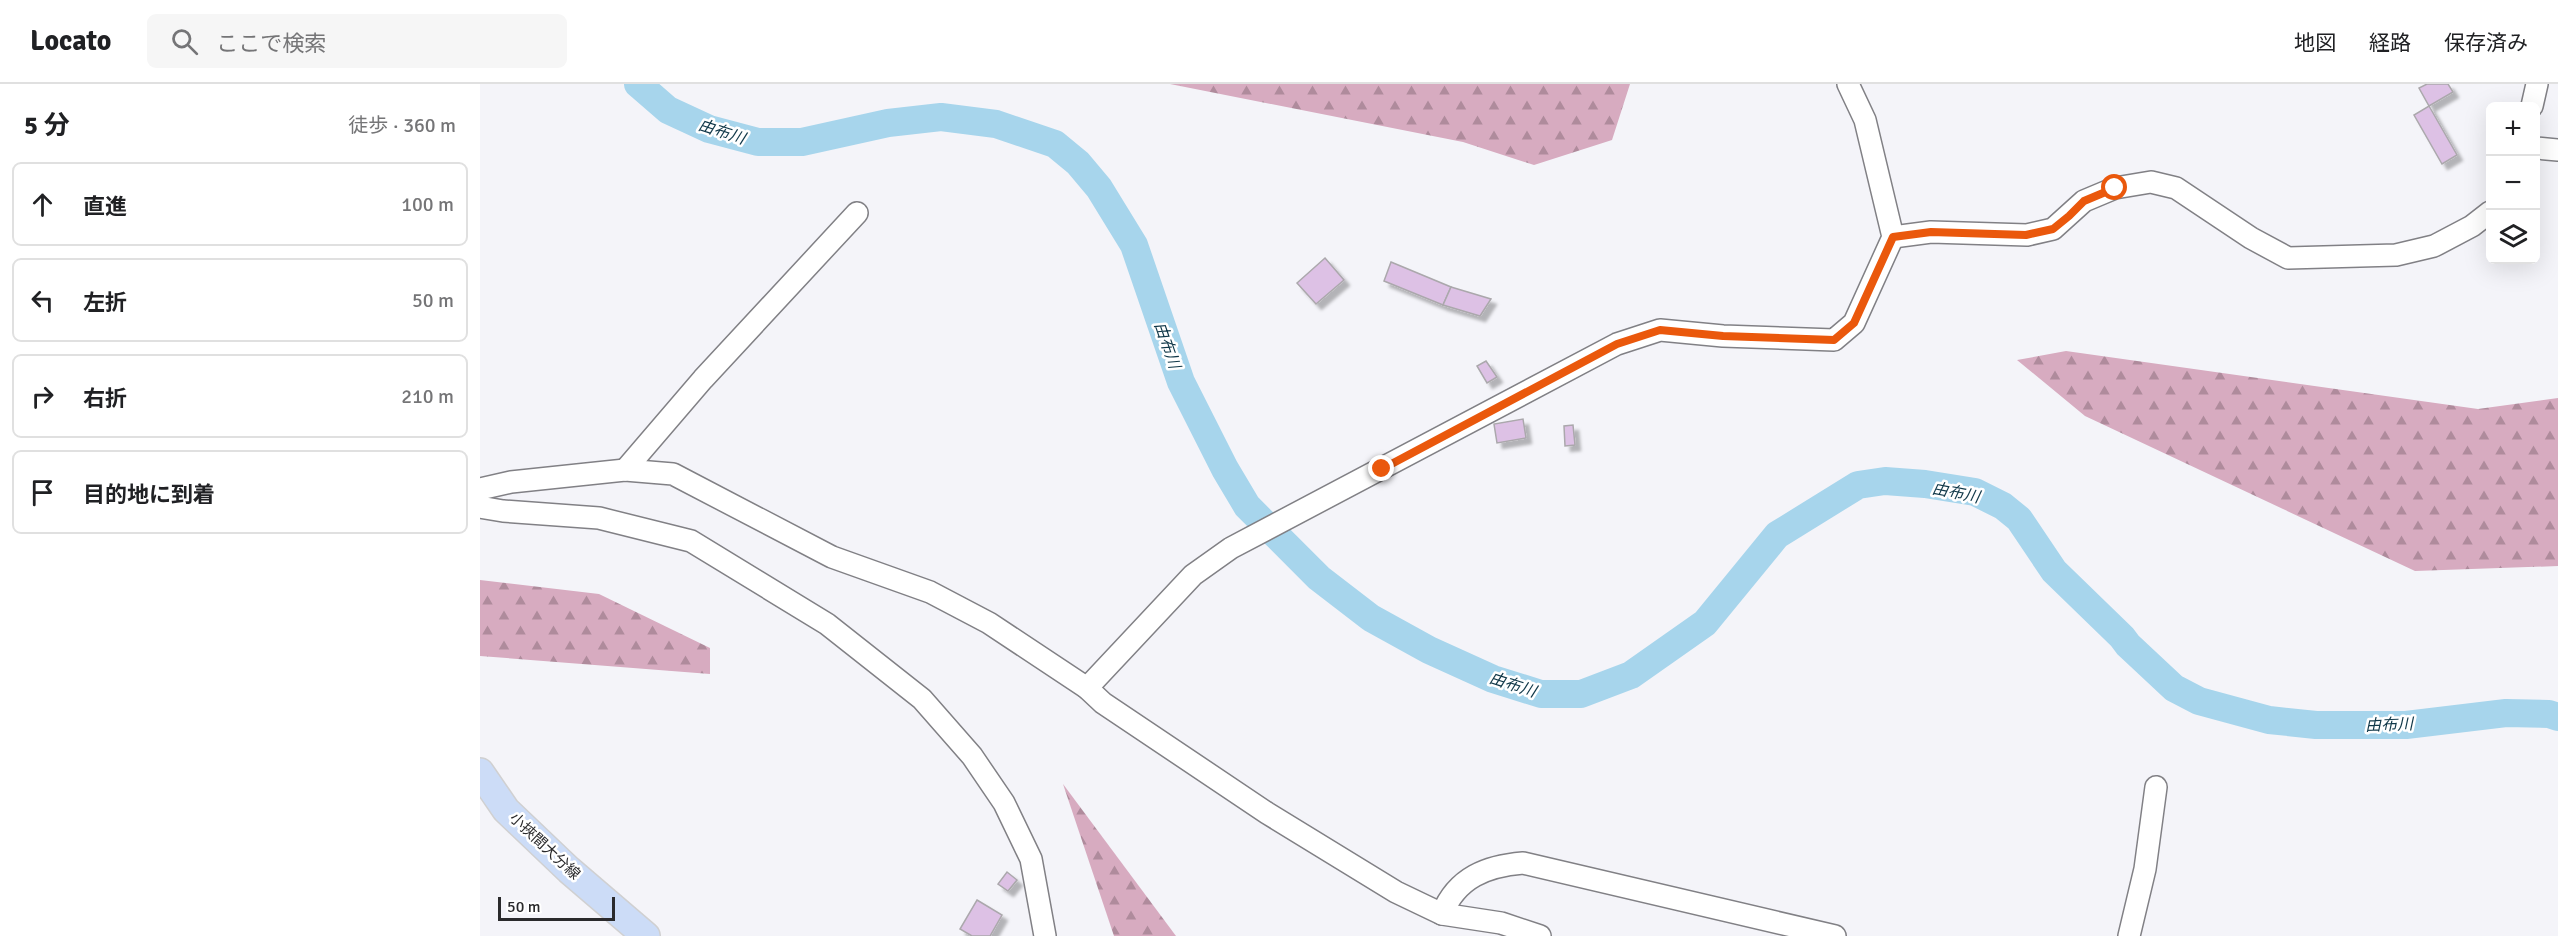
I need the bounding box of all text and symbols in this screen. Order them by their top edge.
search box [147,14,567,68]
text: Locato [30,24,111,58]
icon: search [168,25,201,58]
text: ここで検索 [216,30,326,57]
text: 地図 [2294,30,2336,56]
text: 経路 [2369,30,2411,56]
text: 保存済み [2444,30,2528,56]
map controls [2486,102,2540,264]
button: + [2486,102,2540,156]
text: 5 分 [24,110,70,142]
text: 徒歩 · 360 m [348,113,456,138]
water label: 由布川 [696,115,750,149]
button: − [2486,156,2540,210]
route start [2101,174,2127,200]
icon: ahead [26,188,59,221]
text: 100 m [401,192,454,217]
text: 直進 [83,193,127,220]
button: layers [2486,210,2540,264]
icon: left [26,284,59,317]
text: 50 m [412,288,454,313]
text: 左折 [83,289,127,316]
water label: 由布川 [1150,319,1185,373]
icon: right [26,380,59,413]
text: 210 m [401,384,454,409]
text: 右折 [83,385,127,412]
route end [1368,455,1394,481]
icon: arrive [26,476,59,509]
water label: 由布川 [1930,479,1983,508]
text: 目的地に到着 [83,481,215,508]
water label: 由布川 [1487,668,1541,702]
water label: 由布川 [2365,714,2415,736]
street label: 小挾間大分線 [506,809,584,883]
scale bar [498,894,615,922]
text: 50 m [507,897,541,917]

